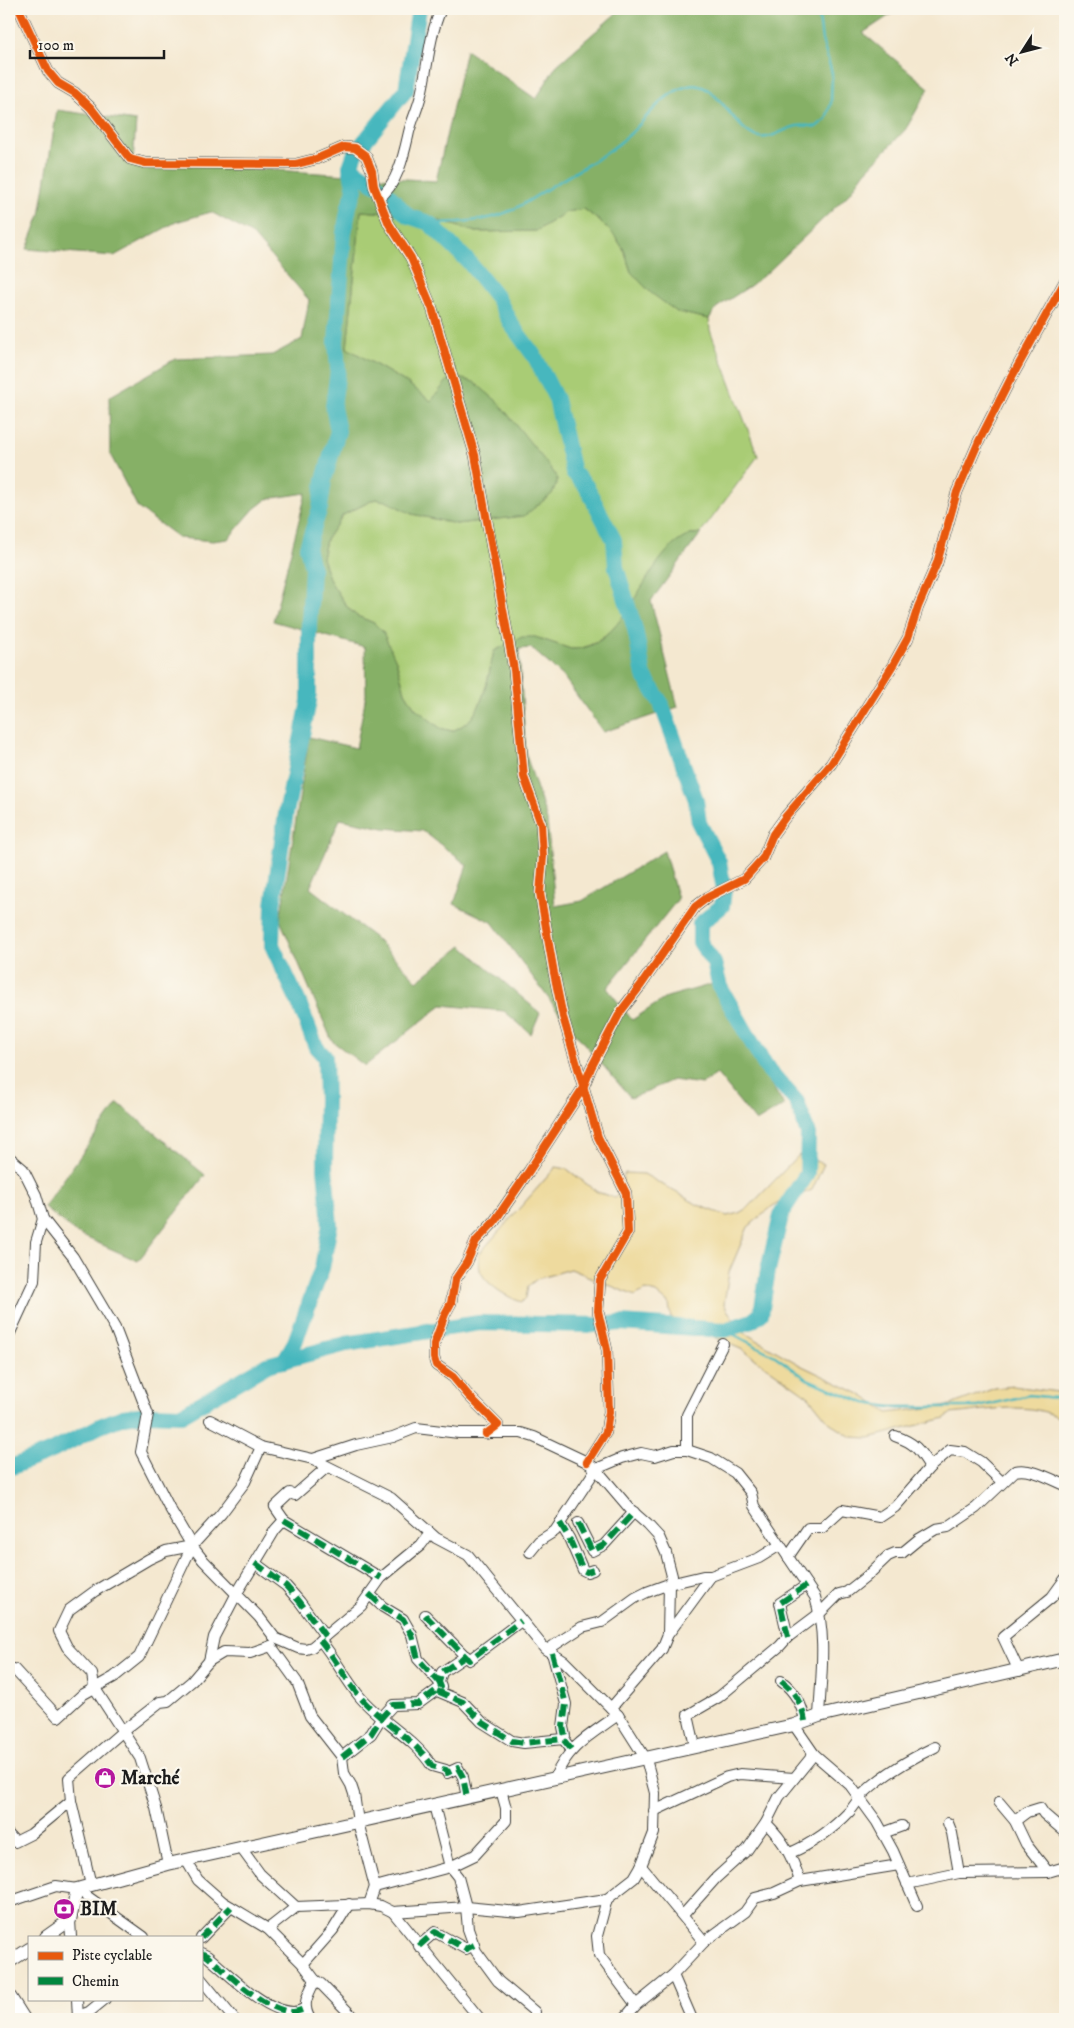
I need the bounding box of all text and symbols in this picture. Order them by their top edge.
scale bar [30,28,164,60]
north arrow [996,28,1046,78]
text: 100 m [38,36,74,55]
text: N [1001,49,1023,69]
shop icon: Marché [93,1766,117,1790]
place label: Marché [121,1767,181,1790]
bank icon: BIM [52,1897,76,1921]
place label: BIM [80,1898,117,1921]
legend [28,1936,202,2000]
text: Piste cyclable [72,1946,152,1965]
text: Chemin [72,1972,119,1991]

